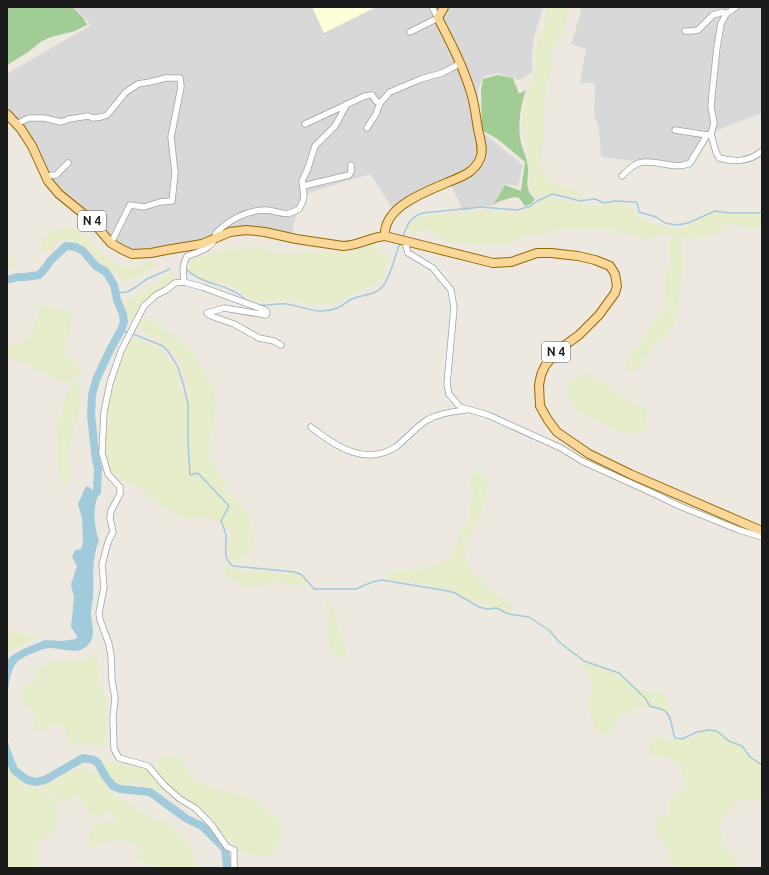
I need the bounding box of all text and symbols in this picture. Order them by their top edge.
road number: N 4 [78,211,106,231]
road number: N 4 [542,342,570,362]

